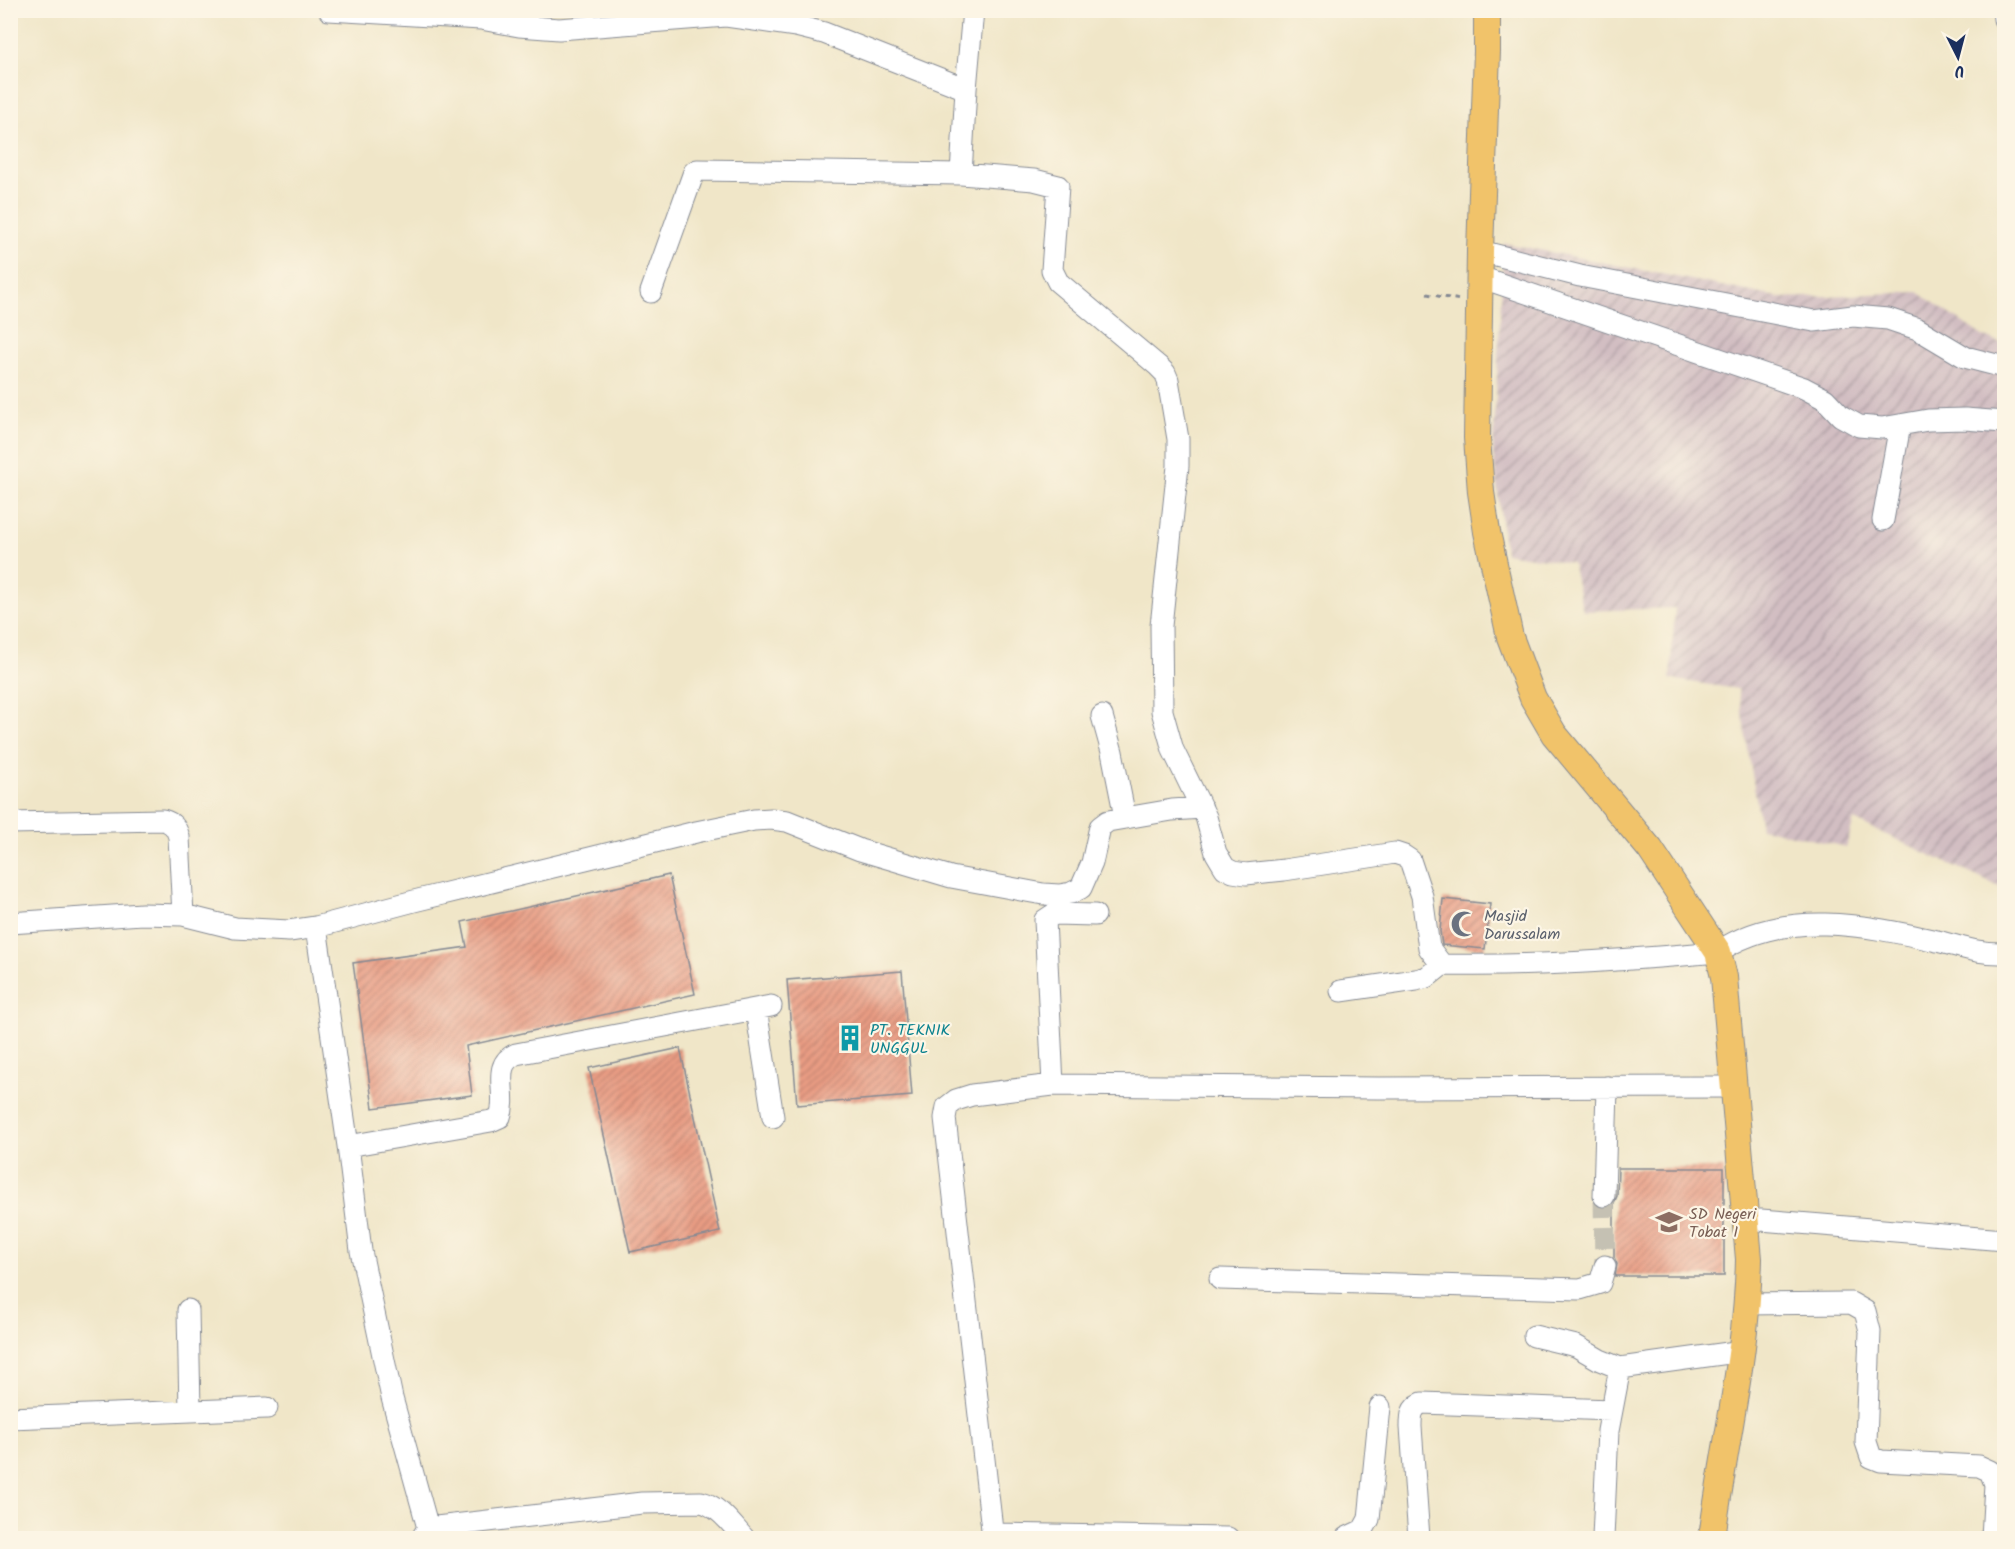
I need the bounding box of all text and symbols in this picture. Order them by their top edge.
north arrow [1928,27,1988,87]
text: U [1953,57,1965,83]
place label: Masjid Darussalam [1484,904,1560,947]
mosque icon: Masjid Darussalam [1449,909,1479,939]
place label: PT. TEKNIK UNGGUL [870,1018,951,1061]
building icon: PT. TEKNIK UNGGUL [835,1023,865,1053]
place label: SD Negeri Tobat I [1689,1202,1757,1245]
school or university icon: SD Negeri Tobat I [1654,1207,1684,1237]

